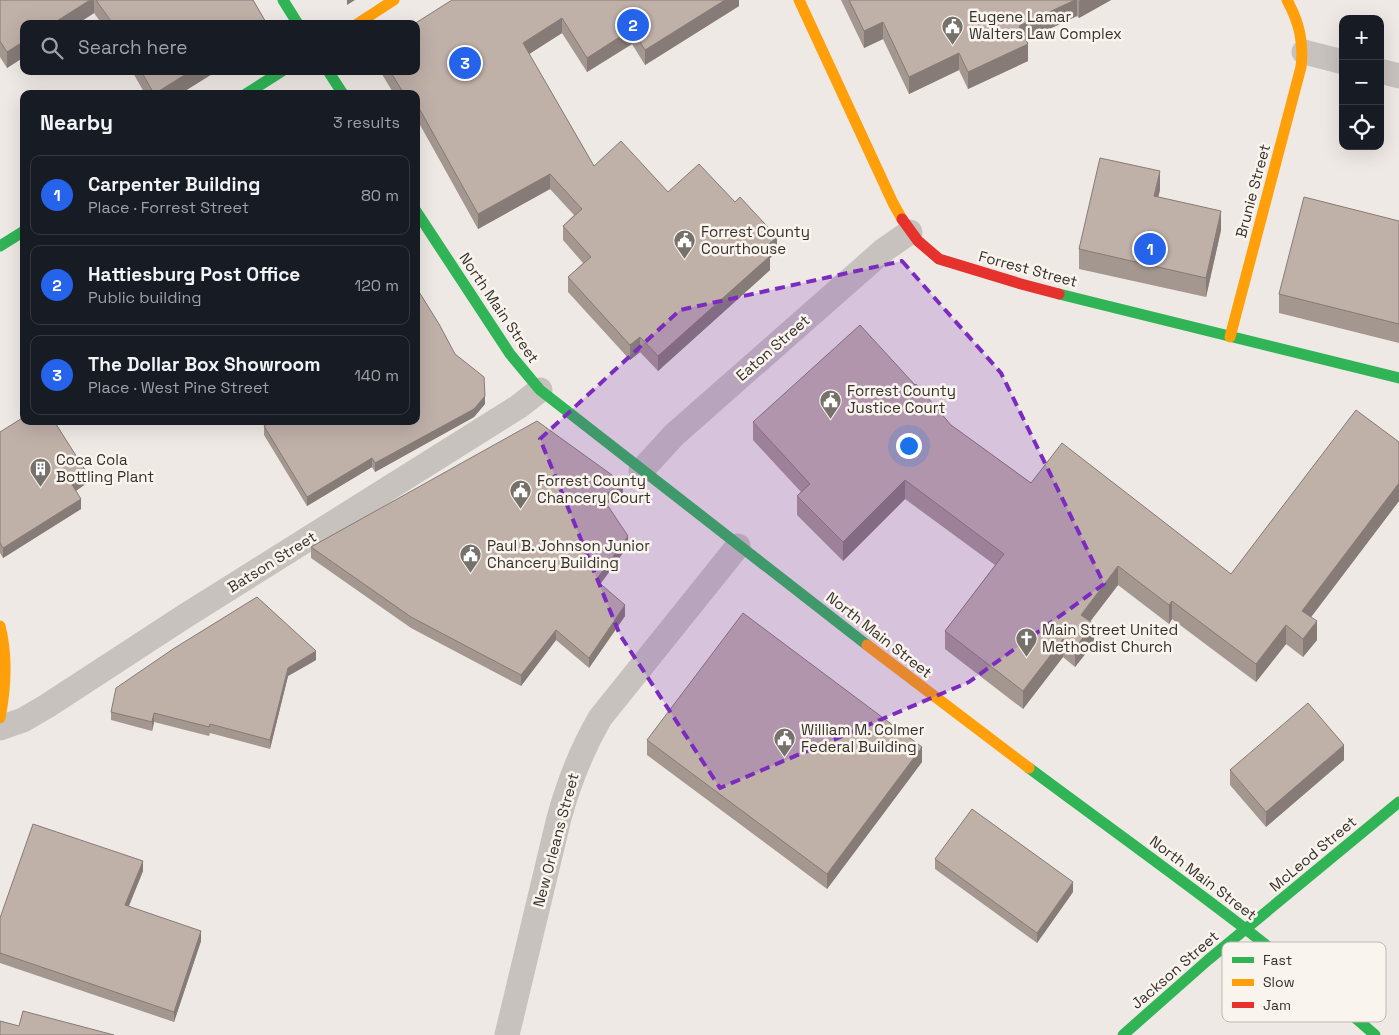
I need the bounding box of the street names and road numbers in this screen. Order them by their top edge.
street label: Brunie Street [1231,142,1274,240]
street label: Forrest Street [977,246,1080,291]
street label: North Main Street [455,249,543,367]
street label: Eaton Street [732,310,813,385]
street label: Batson Street [224,527,320,596]
street label: North Main Street [823,587,936,682]
street label: New Orleans Street [528,771,583,909]
street label: McLeod Street [1265,812,1360,895]
street label: North Main Street [1146,831,1261,924]
street label: Jackson Street [1127,926,1222,1013]

